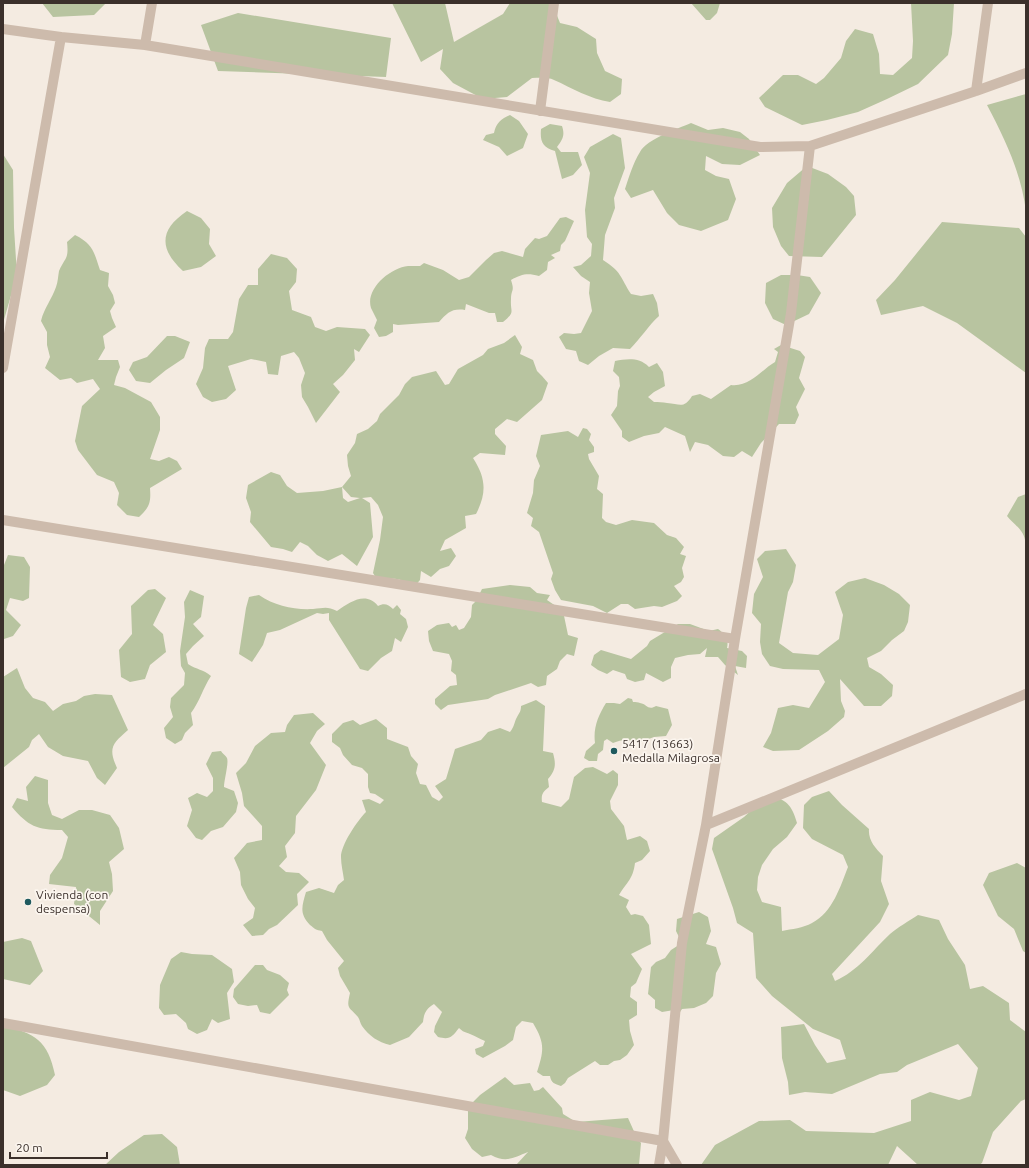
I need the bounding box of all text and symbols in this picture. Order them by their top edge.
place label: 5417 (13663) Medalla Milagrosa [622,737,720,764]
marker: 5417 (13663) Medalla Milagrosa [609,746,619,756]
place label: Vivienda (con despensa) [36,888,108,916]
marker: Vivienda (con despensa) [23,897,33,907]
scale bar [10,1134,107,1160]
text: 20 m [16,1141,43,1154]

